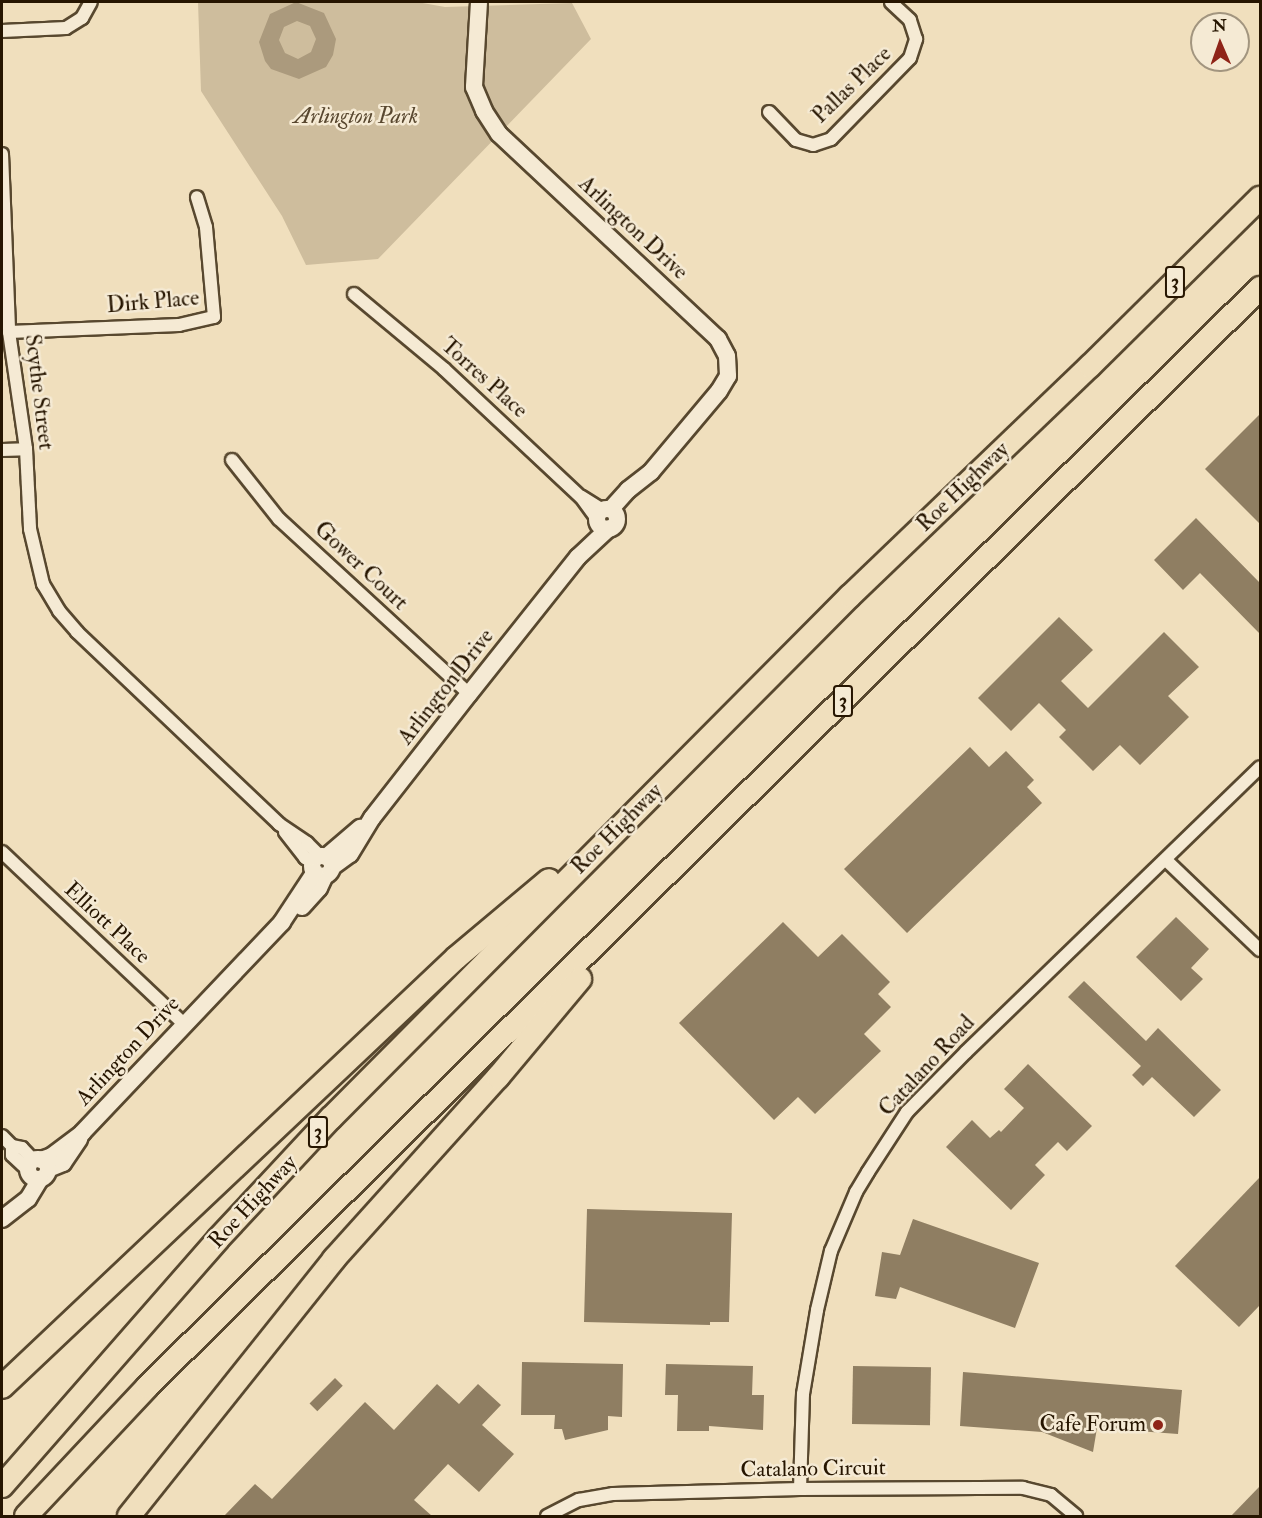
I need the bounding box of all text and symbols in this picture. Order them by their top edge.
north arrow [1190,12,1250,72]
text: N [1212,16,1227,36]
street label: Pallas Place [807,41,897,129]
park label: Arlington Park [294,104,418,130]
street label: Arlington Drive [573,171,693,285]
road number: 3 [1164,264,1186,300]
street label: Dirk Place [106,285,200,319]
street label: Torres Place [435,332,533,424]
street label: Scythe Street [19,333,59,451]
street label: Roe Highway [911,437,1015,537]
street label: Gower Court [309,516,413,616]
street label: Arlington Drive [393,624,499,750]
road number: 3 [832,683,854,719]
street label: Roe Highway [566,778,668,880]
street label: Elliott Place [59,877,155,969]
street label: Arlington Drive [71,991,185,1111]
street label: Catalano Road [874,1010,980,1122]
road number: 3 [308,1114,328,1150]
street label: Roe Highway [203,1150,303,1254]
place label: Cafe Forum [1040,1412,1146,1438]
marker: Cafe Forum [1151,1418,1165,1432]
street label: Catalano Circuit [740,1455,886,1483]

